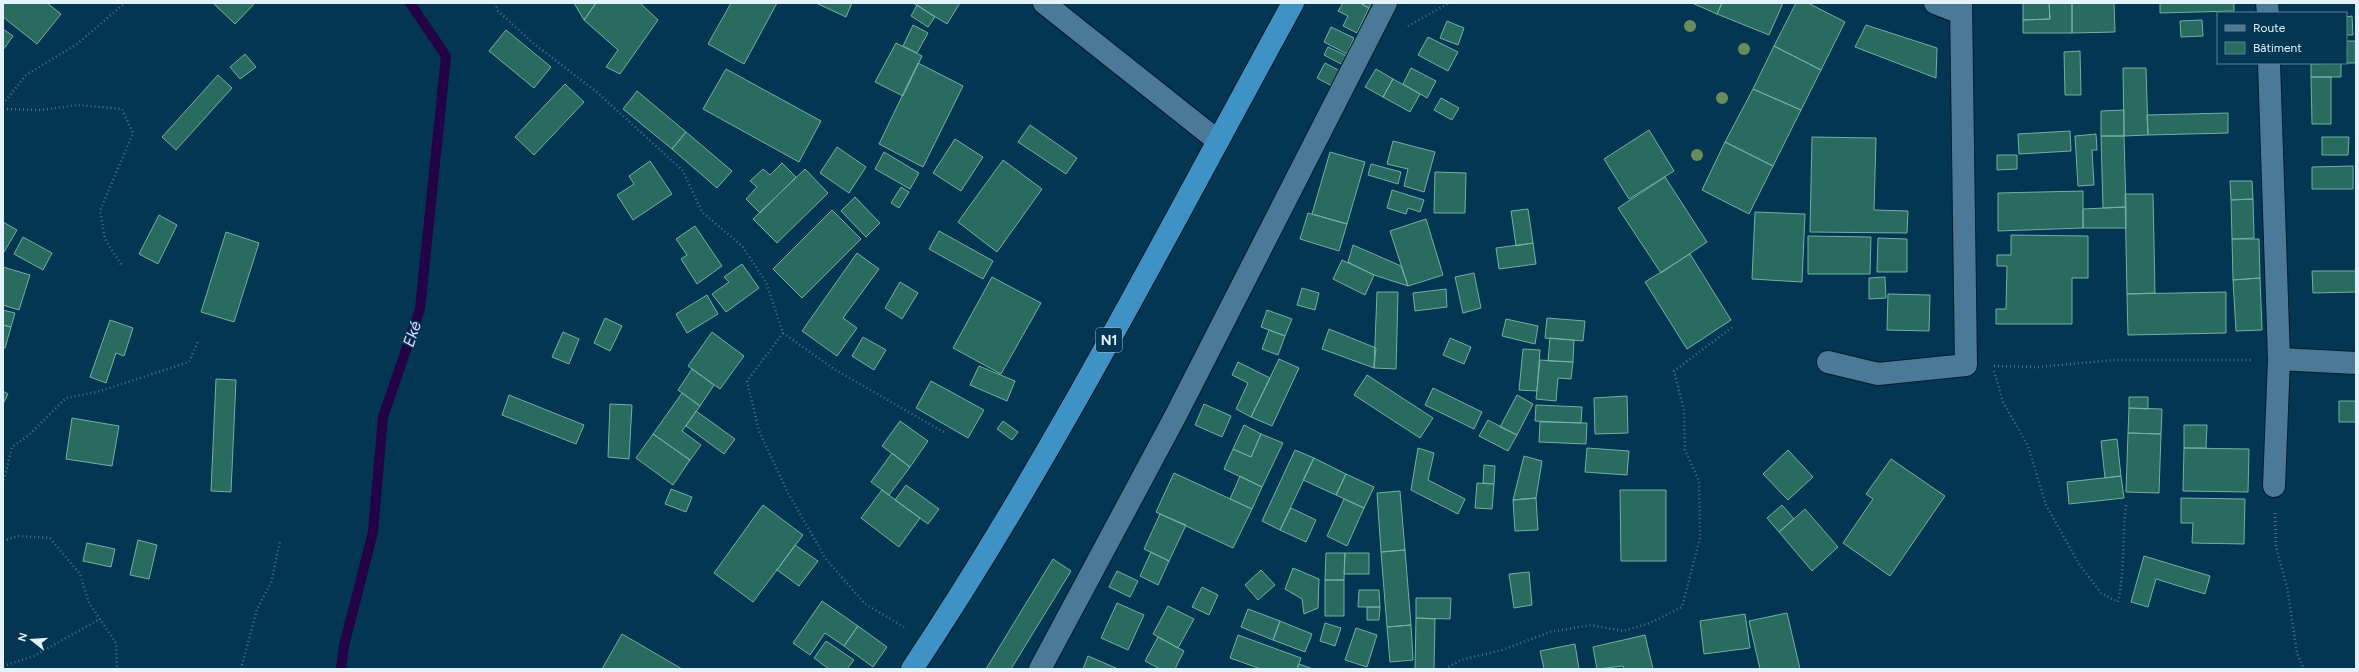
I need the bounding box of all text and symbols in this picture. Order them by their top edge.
legend [2217,12,2347,64]
text: Route [2253,21,2286,35]
text: Bâtiment [2253,41,2302,55]
water label: Eké [399,318,425,349]
road number: N1 [1096,328,1122,352]
north arrow [12,620,52,660]
text: N [15,631,30,643]

